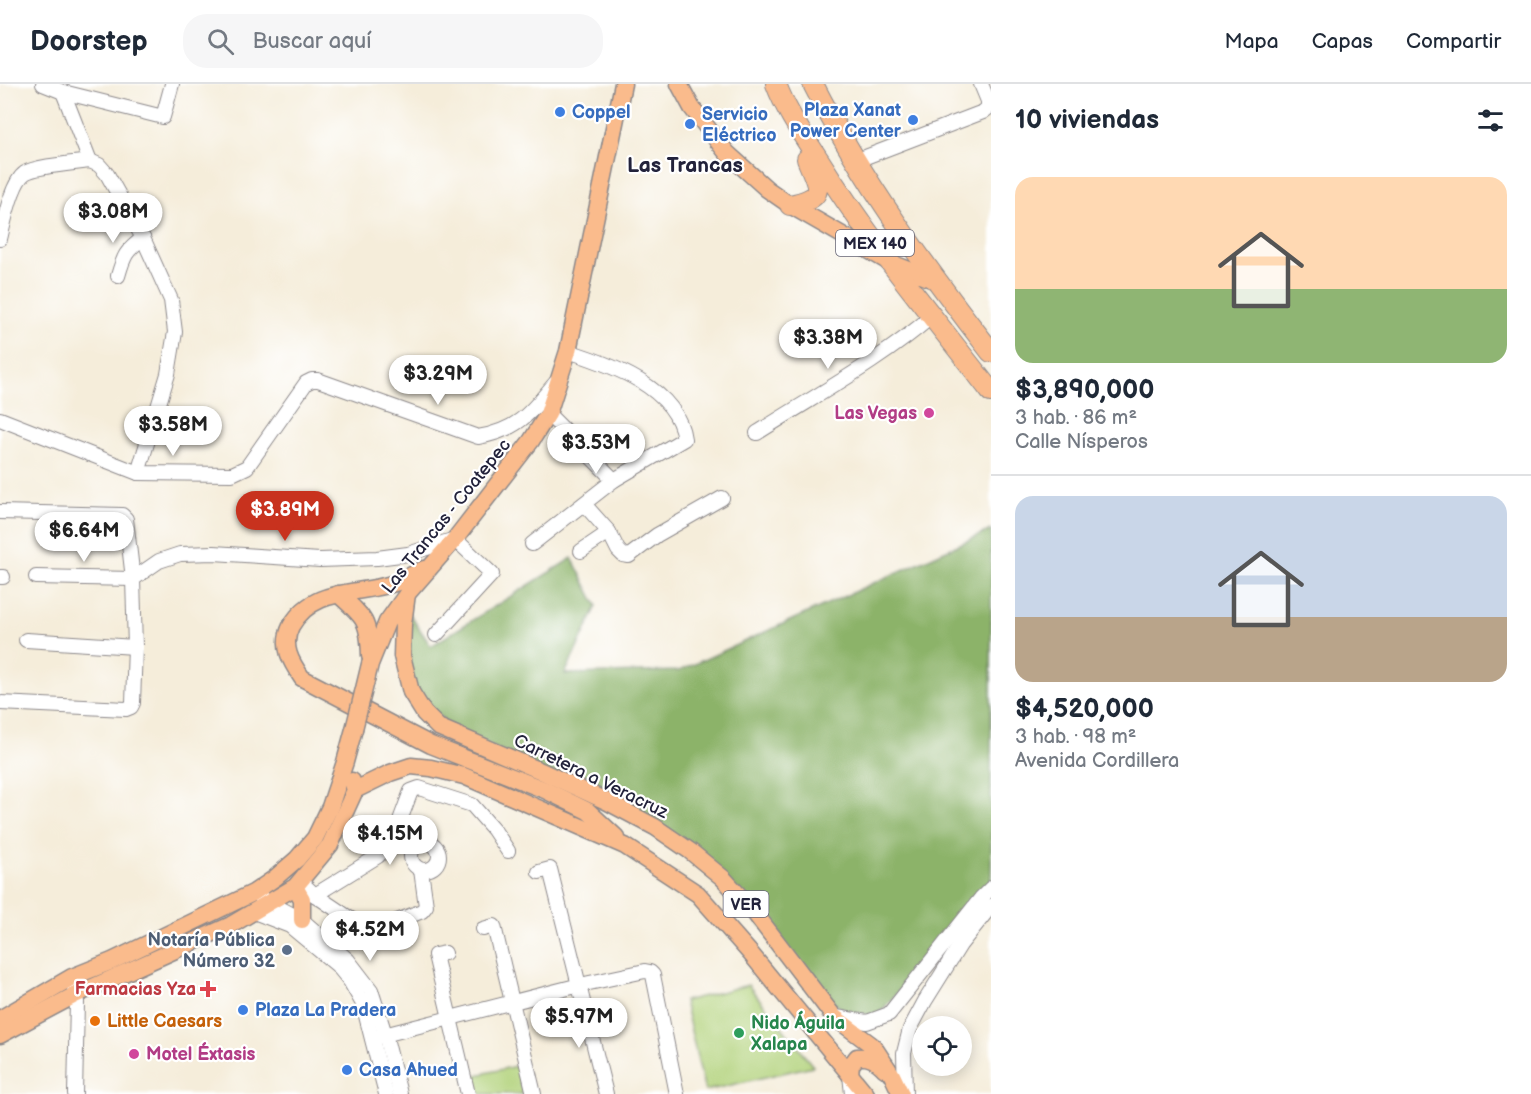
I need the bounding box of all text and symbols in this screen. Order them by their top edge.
search box [183,14,603,68]
text: Doorstep [30,25,147,58]
icon: search [204,25,237,58]
text: Buscar aquí [252,28,372,55]
text: Mapa [1225,29,1279,54]
text: Capas [1312,29,1373,54]
text: Compartir [1406,29,1501,54]
place label: Plaza Xanat Power Center [790,100,902,142]
place label: Coppel [572,102,631,123]
place label: Servicio Eléctrico [702,104,776,146]
icon: filters [1474,104,1507,137]
marker: Coppel [553,105,567,119]
text: 10 viviendas [1015,105,1159,136]
marker: Plaza Xanat Power Center [906,113,920,127]
marker: Servicio Eléctrico [683,117,697,131]
district label: Las Trancas [627,153,743,178]
pin: $3.08M [64,193,162,244]
text: $3.08M [78,200,148,224]
icon: home [1207,216,1315,324]
road number: MEX 140 [836,230,914,256]
pin: $3.38M [779,319,877,370]
text: $3.38M [793,326,863,350]
pin: $3.29M [389,355,487,406]
text: $3.29M [403,362,473,386]
text: $3,890,000 [1015,375,1155,406]
place label: Las Vegas [834,403,917,424]
pin: $3.58M [124,406,222,457]
marker: Las Vegas [922,406,936,420]
text: 3 hab. · 86 m² [1015,406,1137,430]
text: $3.58M [138,413,208,437]
pin: $3.53M [547,424,645,475]
text: Calle Nísperos [1015,430,1148,454]
text: $3.53M [561,431,631,455]
street label: Las Trancas - Coatepec [378,435,515,598]
pin: $3.89M [236,491,334,542]
text: $3.89M [250,498,320,522]
pin: $6.64M [35,512,133,563]
text: $6.64M [49,519,119,543]
icon: home [1207,535,1315,643]
text: $4,520,000 [1015,694,1154,725]
text: 3 hab. · 98 m² [1015,725,1136,749]
street label: Carretera a Veracruz [510,730,672,823]
text: Avenida Cordillera [1015,749,1179,773]
pin: $4.15M [341,815,439,866]
text: $4.15M [357,822,423,846]
road number: VER [724,891,768,917]
pin: $4.52M [321,911,419,962]
text: $4.52M [335,918,405,942]
place label: Notaría Pública Número 32 [147,930,275,972]
marker: Notaría Pública Número 32 [280,943,294,957]
place label: Farmacias Yza [75,979,196,1000]
marker: Farmacias Yza [201,982,215,996]
pin: $5.97M [530,998,628,1049]
place label: Plaza La Pradera [255,1000,396,1021]
marker: Plaza La Pradera [236,1003,250,1017]
text: $5.97M [544,1005,614,1029]
place label: Nido Águila Xalapa [751,1010,845,1055]
place label: Little Caesars [107,1011,222,1032]
marker: Little Caesars [88,1014,102,1028]
map controls [912,1016,972,1076]
button: locate [912,1016,972,1076]
marker: Nido Águila Xalapa [732,1026,746,1040]
place label: Motel Éxtasis [146,1042,256,1065]
marker: Motel Éxtasis [127,1047,141,1061]
place label: Casa Ahued [359,1060,458,1081]
marker: Casa Ahued [340,1063,354,1077]

